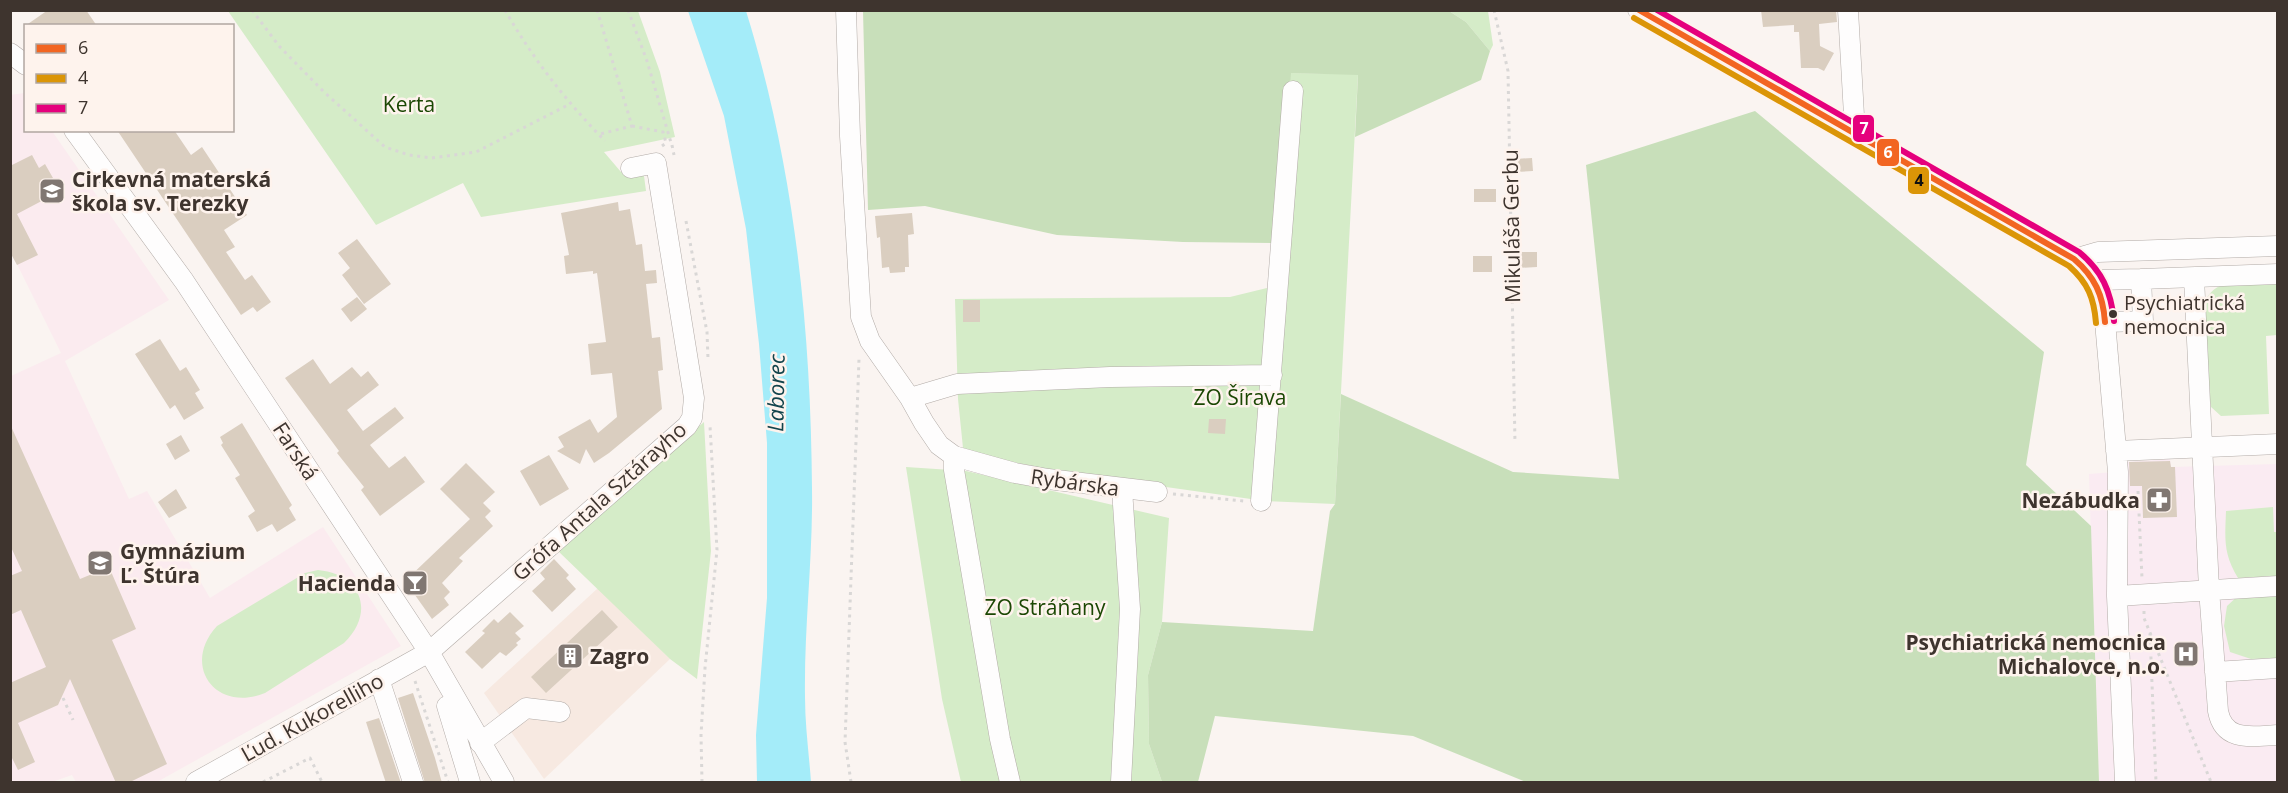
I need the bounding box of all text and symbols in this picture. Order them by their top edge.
legend [24,24,234,132]
text: 6 [78,35,88,59]
text: 4 [78,65,88,89]
park label: Kerta [383,90,435,118]
text: 7 [78,95,88,119]
line badge: 7 [1852,114,1875,143]
text: 7 [1859,117,1869,139]
line badge: 6 [1876,138,1900,167]
text: 6 [1883,141,1893,163]
street label: Mikuláša Gerbu [1496,149,1526,303]
place label: Cirkevná materská škola sv. Terezky [72,165,271,217]
line badge: 4 [1907,166,1930,195]
text: 4 [1914,169,1924,191]
school or university icon: Cirkevná materská škola sv. Terezky [37,176,67,206]
place label: Psychiatrická nemocnica [2124,289,2245,340]
marker: Psychiatrická nemocnica [2107,308,2119,320]
water label: Laborec [759,353,791,432]
park label: ZO Šírava [1193,383,1287,411]
street label: Grófa Antala Sztárayho [506,415,692,587]
street label: Farská [267,417,325,485]
street label: Rybárska [1029,462,1121,502]
pharmacy icon: Nezábudka [2144,485,2174,515]
place label: Nezábudka [2022,486,2140,514]
place label: Gymnázium Ľ. Štúra [120,537,245,589]
school or university icon: Gymnázium Ľ. Štúra [85,548,115,578]
bar icon: Hacienda [400,568,430,598]
place label: Hacienda [298,569,396,597]
park label: ZO Stráňany [984,593,1106,621]
place label: Psychiatrická nemocnica Michalovce, n.o. [1905,628,2166,680]
hospital icon: Psychiatrická nemocnica Michalovce, n.o. [2171,639,2201,669]
building icon: Zagro [555,641,585,671]
place label: Zagro [590,642,649,670]
street label: Ľud. Kukorelliho [236,666,388,768]

